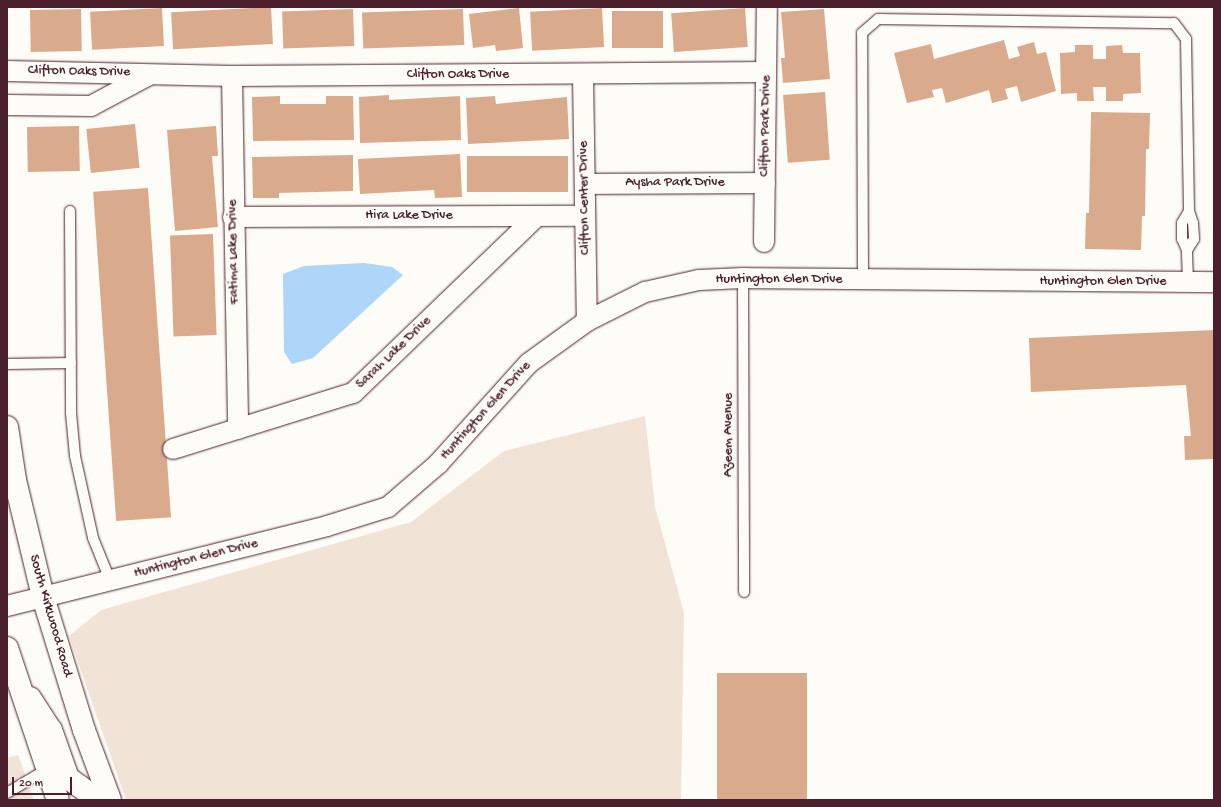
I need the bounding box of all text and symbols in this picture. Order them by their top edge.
street label: Clifton Oaks Drive [28,63,130,81]
street label: Clifton Oaks Drive [407,67,509,83]
street label: Clifton Park Drive [757,75,775,177]
street label: Clifton Center Drive [576,141,594,255]
street label: Aysha Park Drive [625,175,725,191]
street label: Fatima Lake Drive [225,199,243,305]
street label: Hira Lake Drive [365,208,453,224]
street label: Huntington Glen Drive [715,272,843,288]
street label: Huntington Glen Drive [1039,274,1167,290]
street label: Sarah Lake Drive [353,313,435,393]
street label: Huntington Glen Drive [437,358,535,464]
street label: Azeem Avenue [721,393,737,477]
street label: Huntington Glen Drive [132,535,260,583]
street label: South Kirkwood Road [25,553,75,679]
scale bar [14,769,74,795]
text: 20 m [19,777,43,791]

